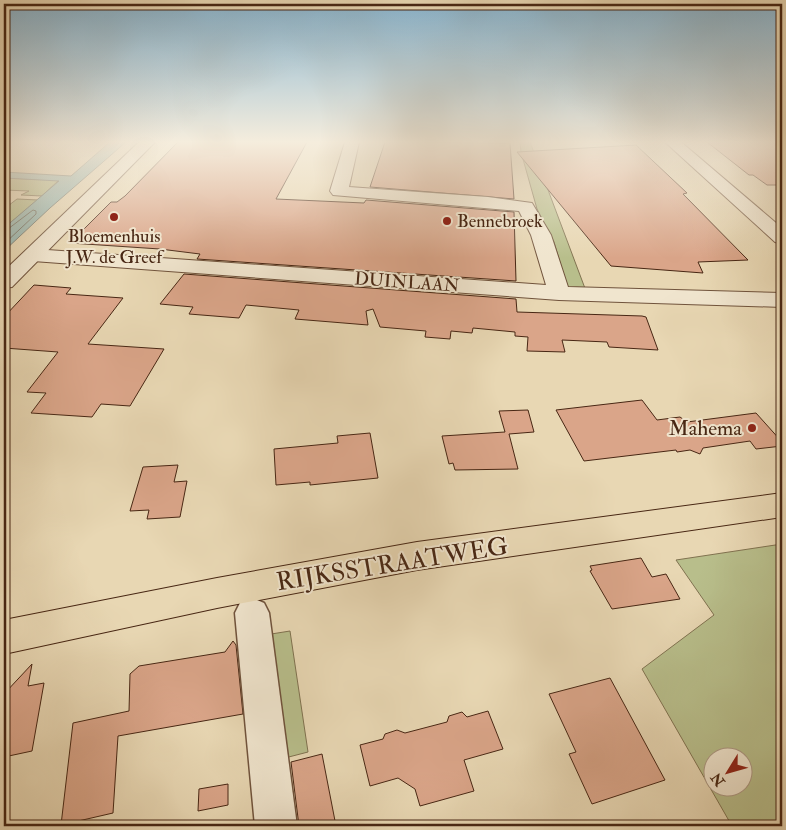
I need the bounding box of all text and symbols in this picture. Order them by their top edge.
place label: Bennebroek [457,210,543,233]
marker: Bloemenhuis J.W. de Greef [108,211,120,223]
marker: Bennebroek [441,215,453,227]
place label: Bloemenhuis J.W. de Greef [65,225,165,269]
street label: DUINLAAN [354,267,460,298]
place label: Mahema [668,415,742,442]
marker: Mahema [746,422,758,434]
street label: RIJKSSTRAATWEG [274,531,510,598]
north arrow [704,748,754,798]
text: N [707,769,729,790]

